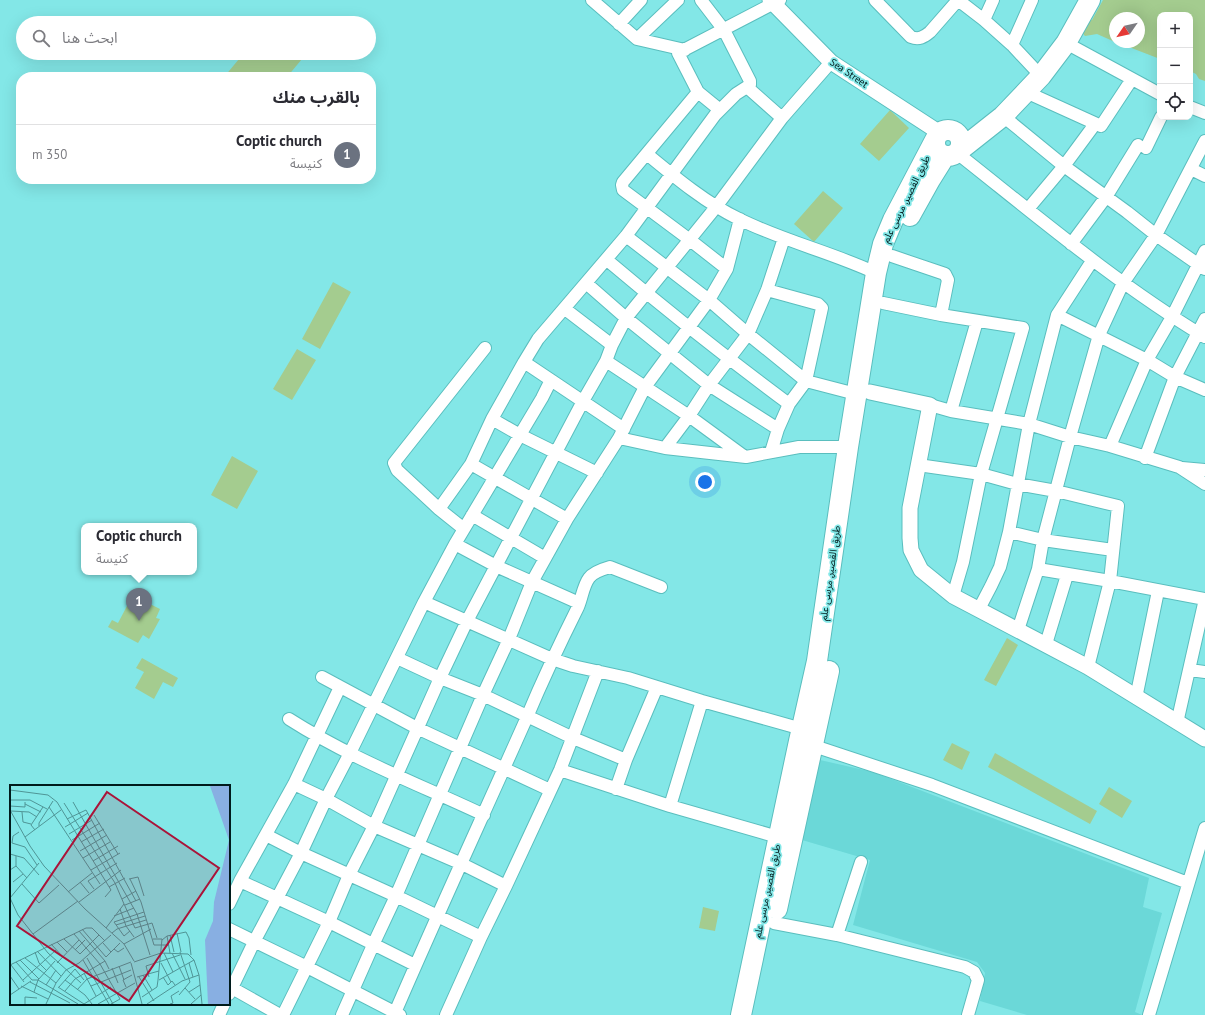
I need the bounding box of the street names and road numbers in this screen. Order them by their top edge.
street label: Sea Street [827,55,871,91]
street label: طريق القصير, مرسى علم [879,153,934,245]
street label: طريق القصير, مرسى علم [817,524,844,622]
street label: طريق القصير, مرسى علم [751,843,784,939]

